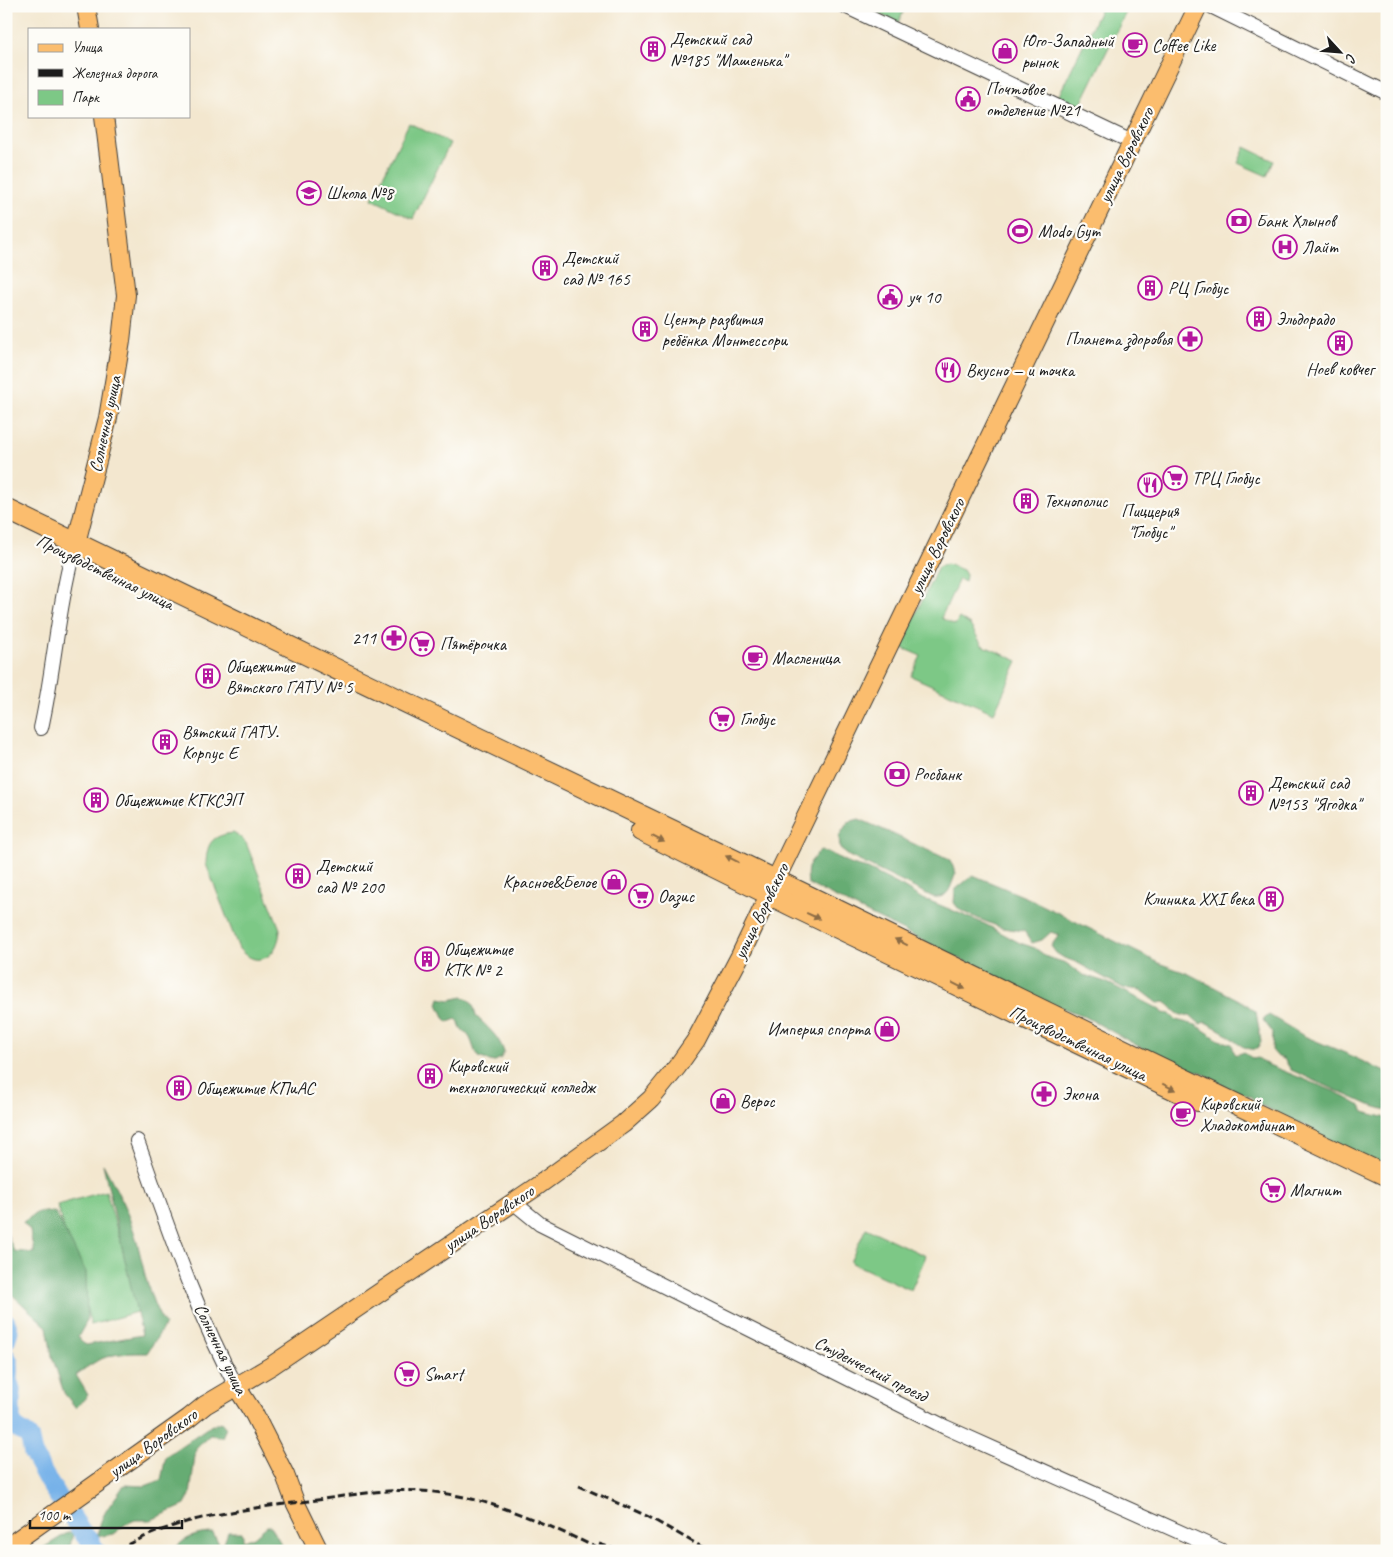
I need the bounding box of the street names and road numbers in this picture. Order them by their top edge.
street label: улица Воровского [1093,102,1159,207]
street label: Солнечная улица [84,373,126,474]
street label: улица Воровского [904,493,970,598]
street label: Производственная улица [32,529,179,616]
street label: улица Воровского [728,858,794,963]
street label: Производственная улица [1005,1000,1152,1087]
street label: улица Воровского [439,1179,540,1257]
street label: Солнечная улица [190,1300,253,1399]
street label: Студенческий проезд [811,1331,933,1408]
street label: улица Воровского [104,1403,203,1483]

